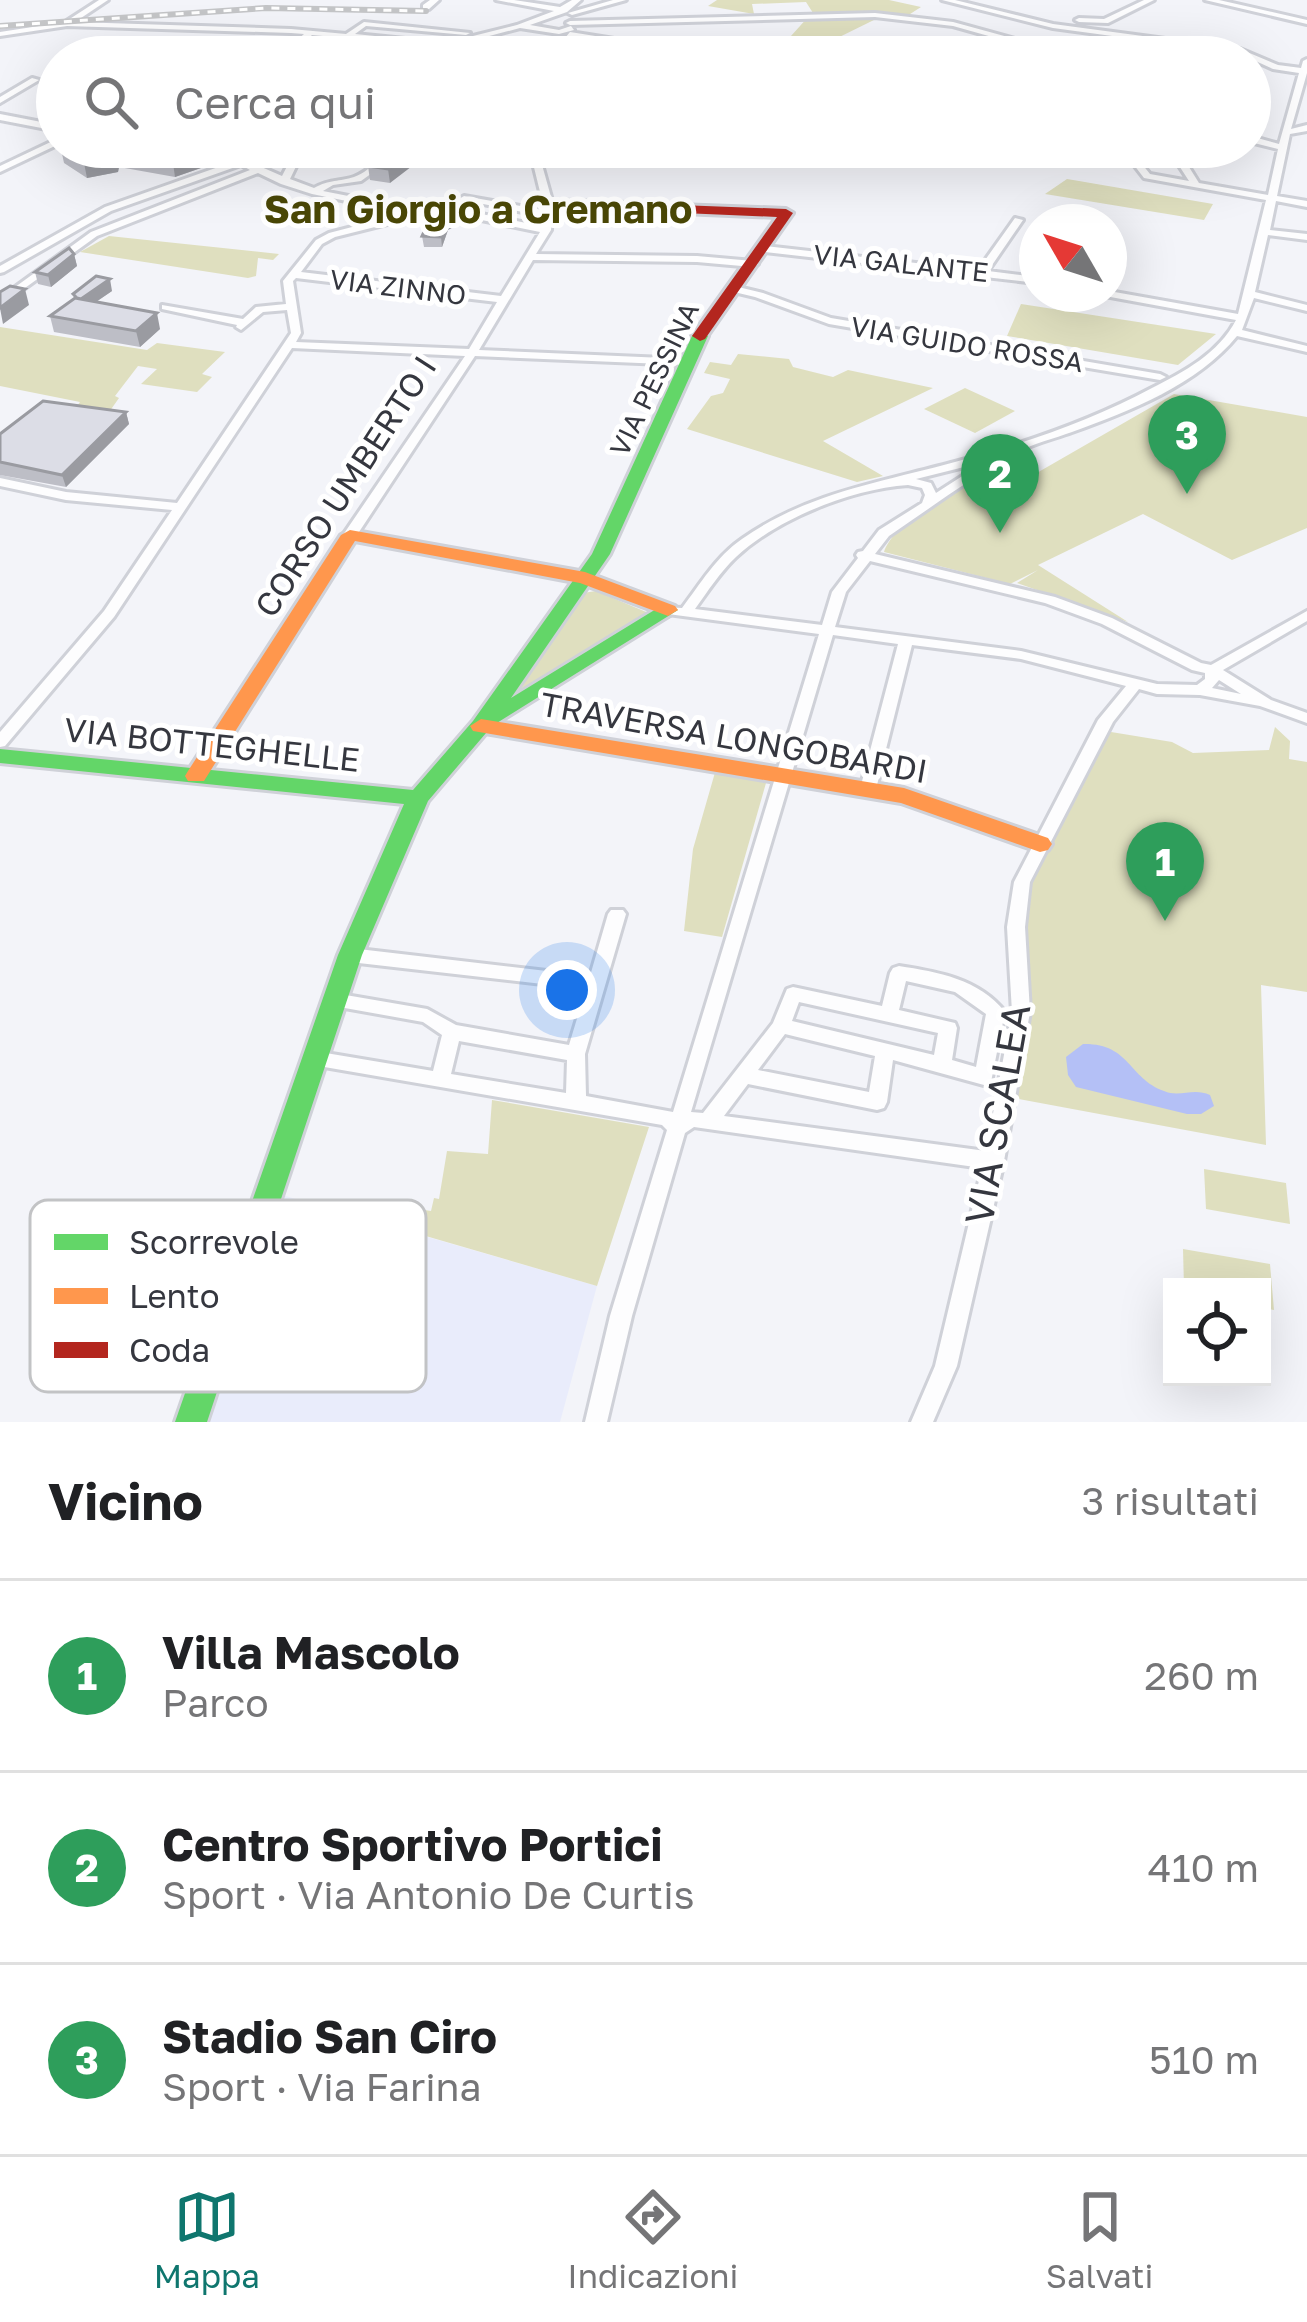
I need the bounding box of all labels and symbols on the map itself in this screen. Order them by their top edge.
district label: San Giorgio a Cremano [264,185,692,232]
north arrow [1019,204,1127,312]
street label: VIA GALANTE [812,238,990,288]
street label: VIA ZINNO [328,263,468,311]
street label: VIA PESSINA [603,297,705,461]
street label: VIA GUIDO ROSSA [848,310,1086,378]
street label: CORSO UMBERTO I [246,348,444,624]
pin: 3 [1148,395,1226,494]
pin: 2 [961,434,1039,533]
street label: TRAVERSA LONGOBARDI [538,684,930,790]
street label: VIA BOTTEGHELLE [62,709,362,779]
pin: 1 [1126,822,1204,921]
your location [537,960,597,1020]
street label: VIA SCALEA [954,1000,1040,1228]
legend [30,1200,426,1392]
text: Scorrevole [129,1222,299,1261]
text: Lento [129,1276,220,1315]
text: Coda [129,1330,210,1369]

